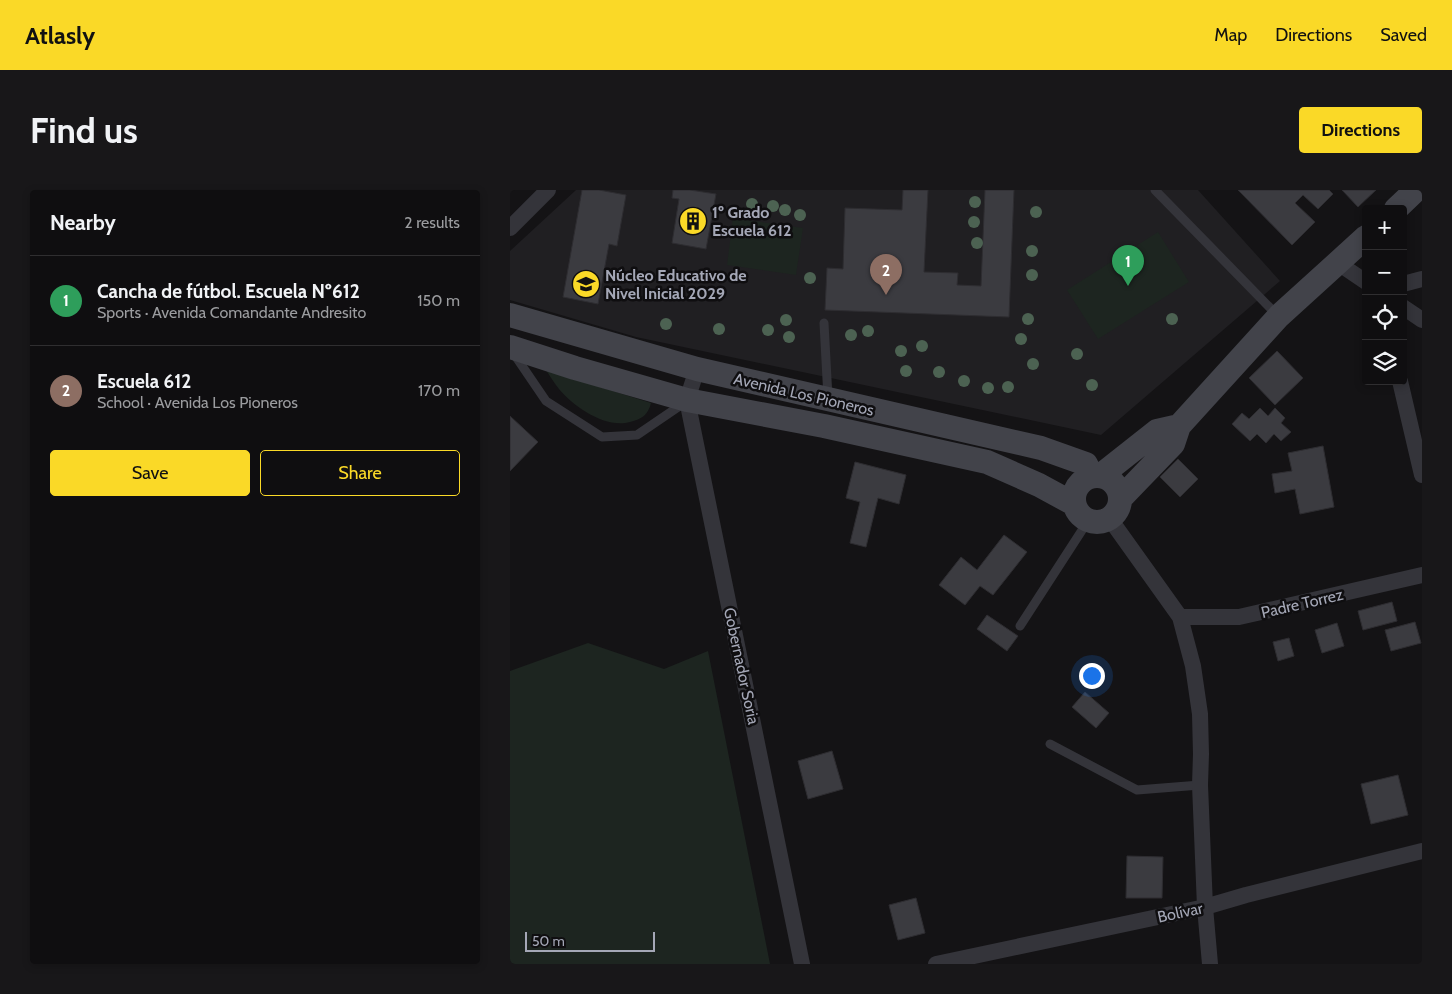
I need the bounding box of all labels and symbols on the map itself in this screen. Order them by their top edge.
place label: 1º Grado Escuela 612 [712,203,791,240]
building icon: 1º Grado Escuela 612 [678,206,708,236]
pin: 1 [1112,245,1144,286]
pin: 2 [870,254,902,295]
place label: Núcleo Educativo de Nivel Inicial 2029 [605,266,747,303]
school or university icon: Núcleo Educativo de Nivel Inicial 2029 [571,269,601,299]
street label: Avenida Los Pioneros [732,369,876,420]
street label: Padre Torrez [1259,585,1346,622]
street label: Gobernador Soria [720,606,763,727]
your location [1079,663,1105,689]
street label: Bolívar [1156,898,1206,927]
scale bar [525,929,655,952]

